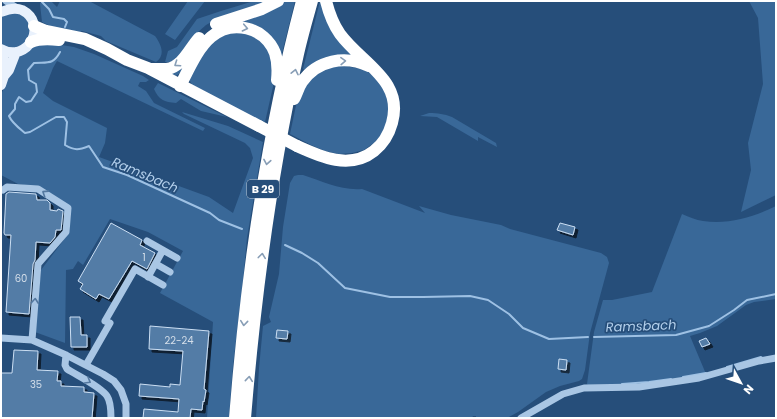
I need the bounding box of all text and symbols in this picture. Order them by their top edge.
one-way arrow [242,24,248,32]
one-way arrow [340,56,346,65]
one-way arrow [174,59,181,67]
one-way arrow [290,69,298,75]
water label: Ramsbach [109,152,181,198]
one-way arrow [264,158,272,165]
road number: B 29 [247,180,279,198]
one-way arrow [42,191,49,198]
house number: 1 [142,250,146,265]
one-way arrow [257,253,266,259]
house number: 60 [15,271,27,286]
one-way arrow [30,298,39,304]
water label: Ramsbach [605,315,677,337]
one-way arrow [240,319,249,326]
house number: 22-24 [164,333,194,348]
north arrow [721,363,761,403]
one-way arrow [244,376,253,382]
house number: 35 [30,377,42,392]
one-way arrow [84,377,91,384]
text: N [740,381,757,398]

